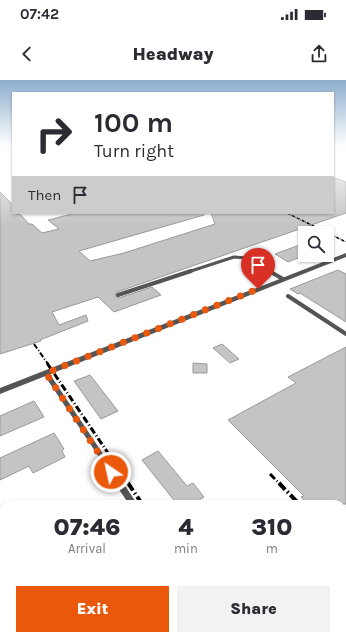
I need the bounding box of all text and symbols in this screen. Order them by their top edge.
text: 07:42 [20,5,59,23]
icon: back [16,43,38,65]
text: Headway [132,43,214,65]
icon: share [308,43,330,65]
text: 100 m [94,106,173,139]
icon: right [28,108,80,160]
text: Turn right [94,140,174,162]
icon: arrive [69,184,91,206]
text: Then [28,186,61,204]
map controls [298,226,334,262]
button: search [298,226,334,262]
pin [241,248,275,289]
icon: arrive [247,254,269,276]
position arrow [90,451,132,493]
text: 07:46 [54,513,120,541]
text: 4 [178,513,193,541]
text: 310 [251,513,292,541]
text: Arrival [68,541,106,556]
text: min [174,541,198,556]
text: m [266,541,278,556]
button: Exit [16,586,169,632]
button: Share [177,586,330,632]

